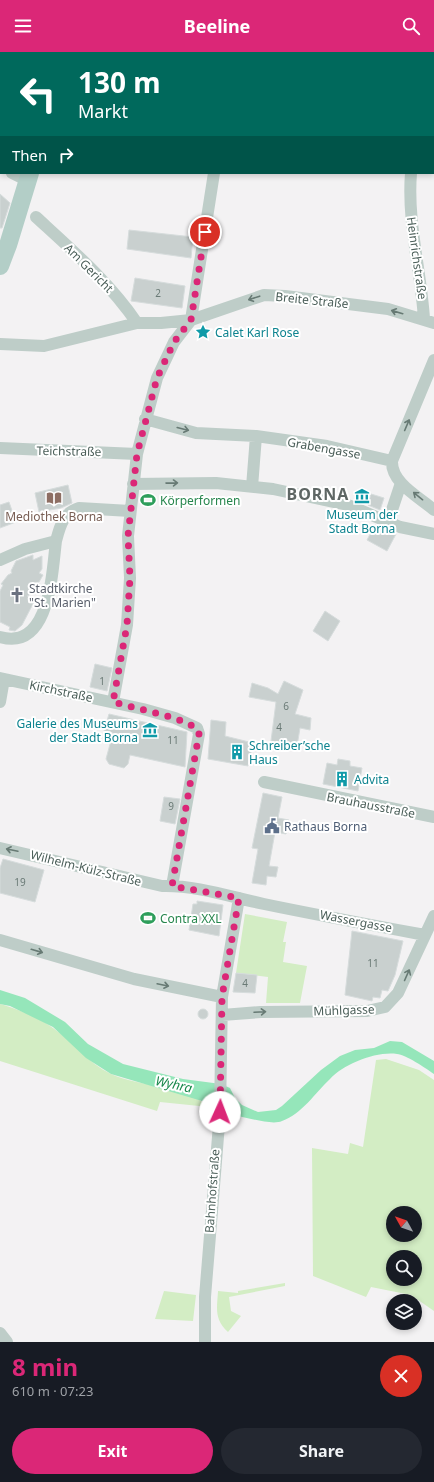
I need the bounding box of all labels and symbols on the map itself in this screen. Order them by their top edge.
pin [188,215,222,249]
street label: Heinrichstraße [403,216,431,301]
street label: Am Gericht [61,240,118,297]
house number: 2 [155,286,161,300]
street label: Breite Straße [275,288,350,312]
one-way arrow [248,295,261,302]
one-way arrow [391,307,404,315]
place icon: Calet Karl Rose [194,323,212,341]
place label: Calet Karl Rose [215,324,299,341]
one-way arrow [403,420,411,432]
one-way arrow [176,426,189,434]
street label: Grabengasse [286,433,362,463]
street label: Teichstraße [36,442,102,460]
one-way arrow [165,479,178,487]
district label: BORNA [287,483,349,505]
museum icon: Museum der Stadt Borna [353,487,371,505]
library icon: Mediothek Borna [45,489,63,507]
sports icon: Körperformen [139,491,157,509]
place label: Körperformen [160,492,241,509]
one-way arrow [412,492,423,501]
place label: Museum der Stadt Borna [326,506,398,537]
place label: Mediothek Borna [5,508,103,525]
place label: Stadtkirche "St. Marien" [29,580,96,611]
church icon: Stadtkirche "St. Marien" [8,586,26,604]
house number: 1 [99,674,105,688]
street label: Kirchstraße [28,676,94,706]
house number: 6 [283,699,289,713]
place label: Galerie des Museums der Stadt Borna [17,715,138,746]
house number: 4 [276,720,282,734]
museum icon: Galerie des Museums der Stadt Borna [141,721,159,739]
house number: 11 [167,733,179,747]
place label: Schreiber’sche Haus [249,737,331,768]
building icon: Schreiber’sche Haus [228,743,246,761]
building icon: Advita [333,770,351,788]
place label: Advita [354,771,389,788]
street label: Brauhausstraße [325,788,417,822]
house number: 9 [168,799,174,813]
public building icon: Rathaus Borna [263,817,281,835]
place label: Rathaus Borna [284,818,367,835]
one-way arrow [5,846,18,854]
street label: Wilhelm-Külz-Straße [29,846,144,890]
house number: 19 [14,875,26,889]
street label: Wassergasse [318,906,394,936]
sports icon: Contra XXL [139,909,157,927]
place label: Contra XXL [160,910,222,927]
one-way arrow [31,948,44,955]
house number: 11 [367,956,379,970]
one-way arrow [403,970,411,982]
house number: 4 [242,976,248,990]
one-way arrow [156,982,169,990]
street label: Mühlgasse [313,1000,375,1020]
one-way arrow [253,1008,266,1016]
water label: Wyhra [154,1071,195,1097]
position arrow [199,1091,241,1133]
street label: Bahnhofstraße [201,1148,223,1234]
north arrow [386,1206,422,1242]

